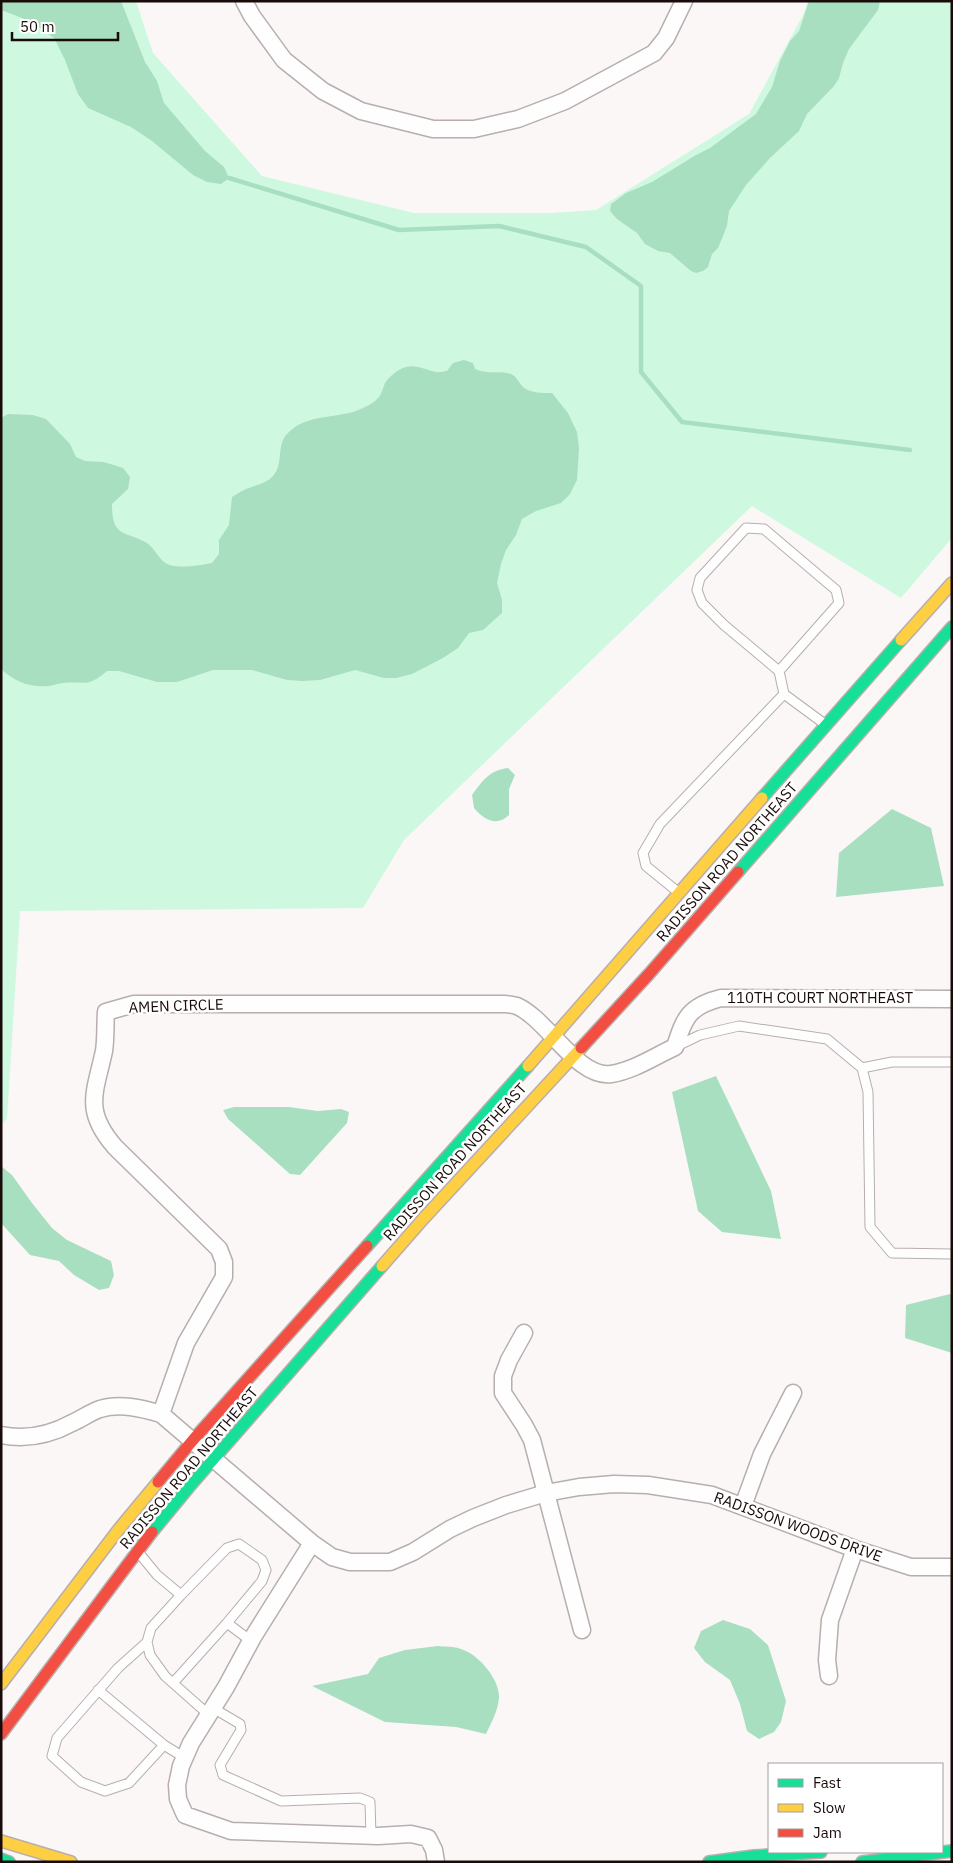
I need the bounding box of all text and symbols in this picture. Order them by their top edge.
scale bar [12,10,119,42]
text: 50 m [20,17,55,36]
street label: RADISSON ROAD NORTHEAST [652,778,801,945]
street label: 110TH COURT NORTHEAST [727,988,913,1007]
street label: AMEN CIRCLE [128,994,224,1017]
street label: RADISSON ROAD NORTHEAST [379,1079,531,1244]
street label: RADISSON ROAD NORTHEAST [115,1383,262,1553]
street label: RADISSON WOODS DRIVE [711,1487,885,1566]
legend [768,1763,943,1853]
text: Fast [813,1773,841,1792]
text: Slow [813,1798,846,1817]
text: Jam [813,1823,842,1842]

